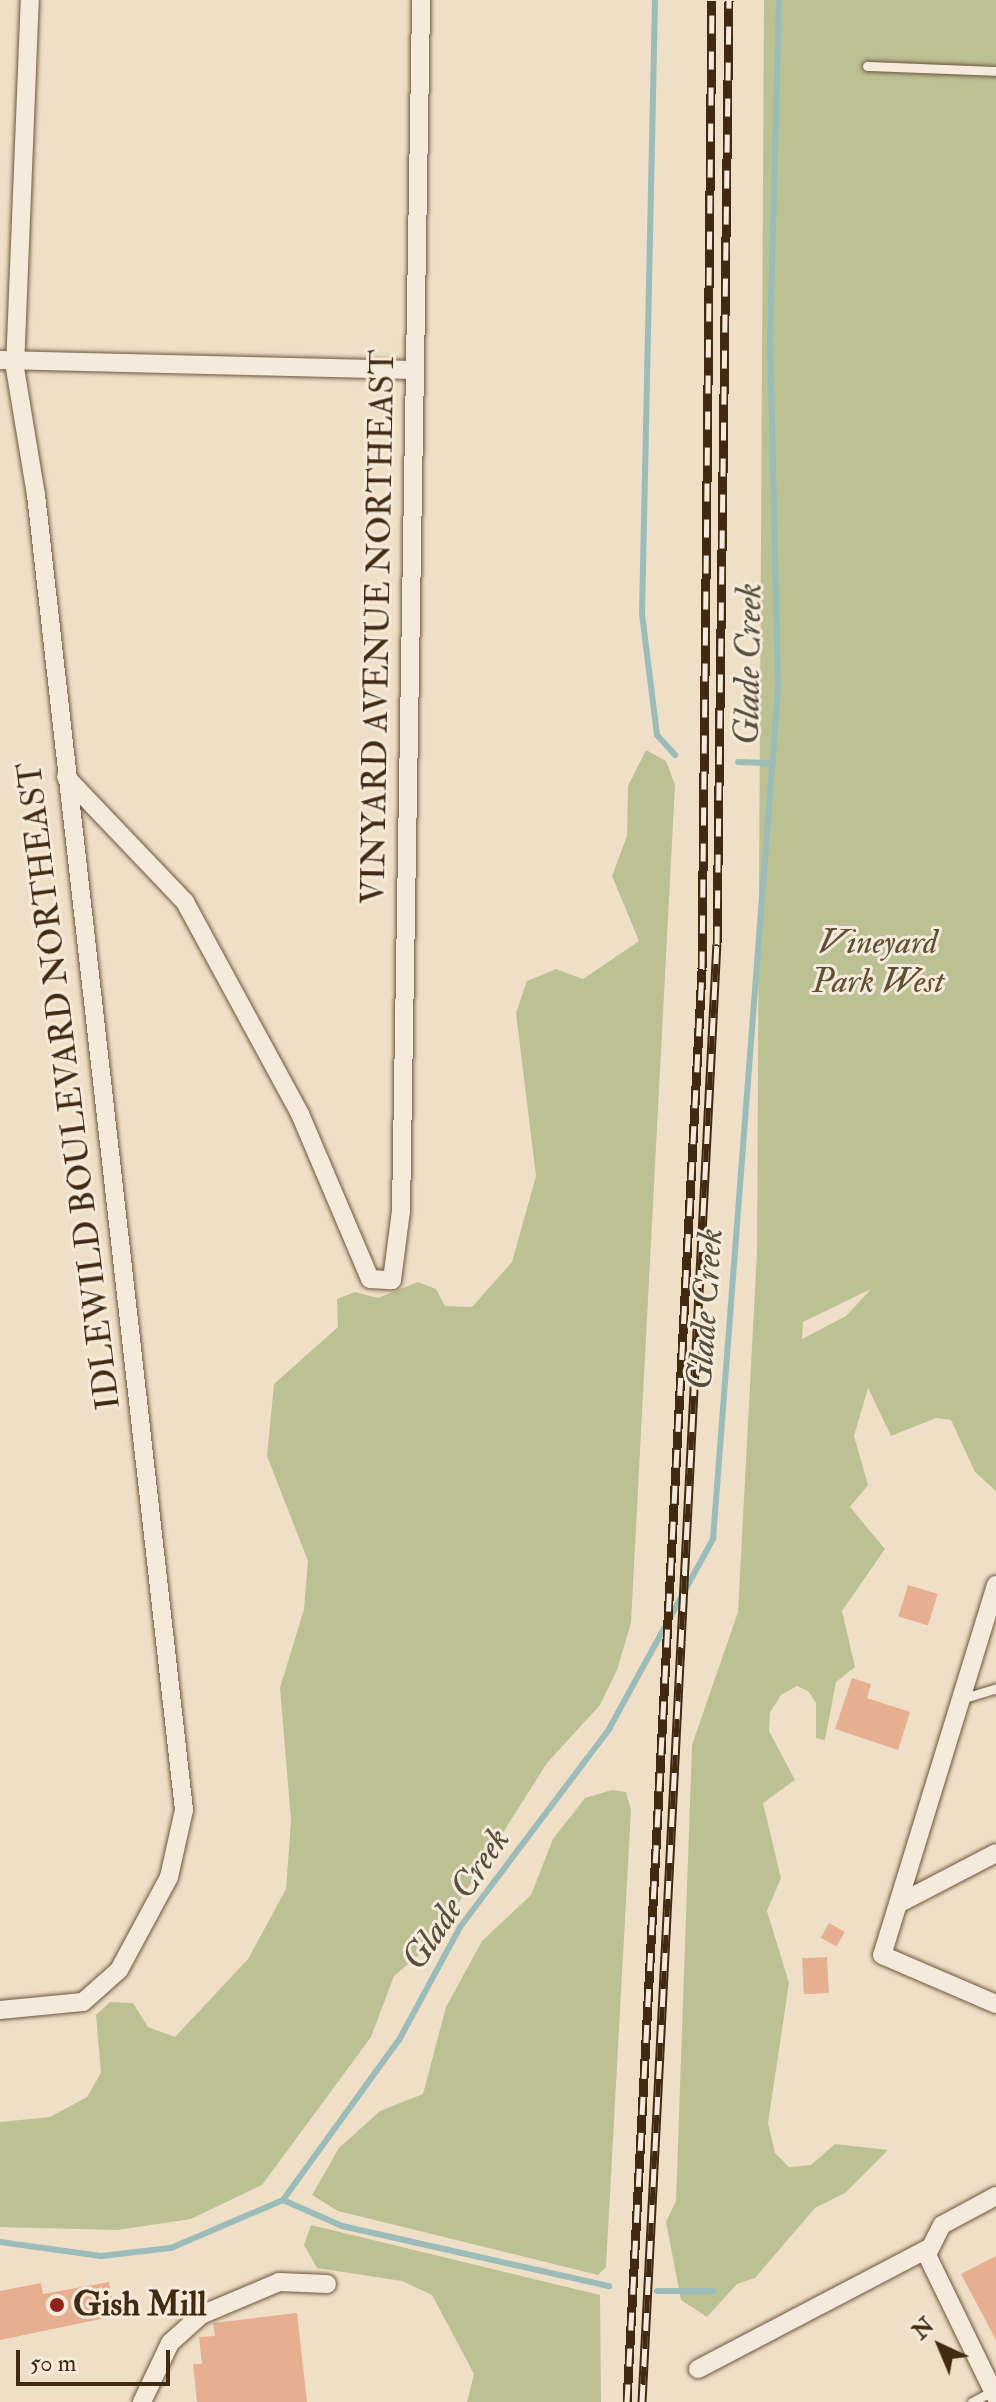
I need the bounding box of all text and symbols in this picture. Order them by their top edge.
street label: VINYARD AVENUE NORTHEAST [353,349,403,905]
water label: Glade Creek [725,582,771,746]
street label: IDLEWILD BOULEVARD NORTHEAST [9,760,129,1412]
park label: Vineyard Park West [812,922,944,1002]
water label: Glade Creek [678,1227,732,1391]
water label: Glade Creek [393,1820,519,1978]
place label: Gish Mill [73,2285,207,2325]
marker: Gish Mill [48,2296,66,2314]
north arrow [900,2306,980,2386]
text: N [907,2312,940,2346]
scale bar [20,2334,174,2384]
text: 50 m [30,2348,76,2379]

